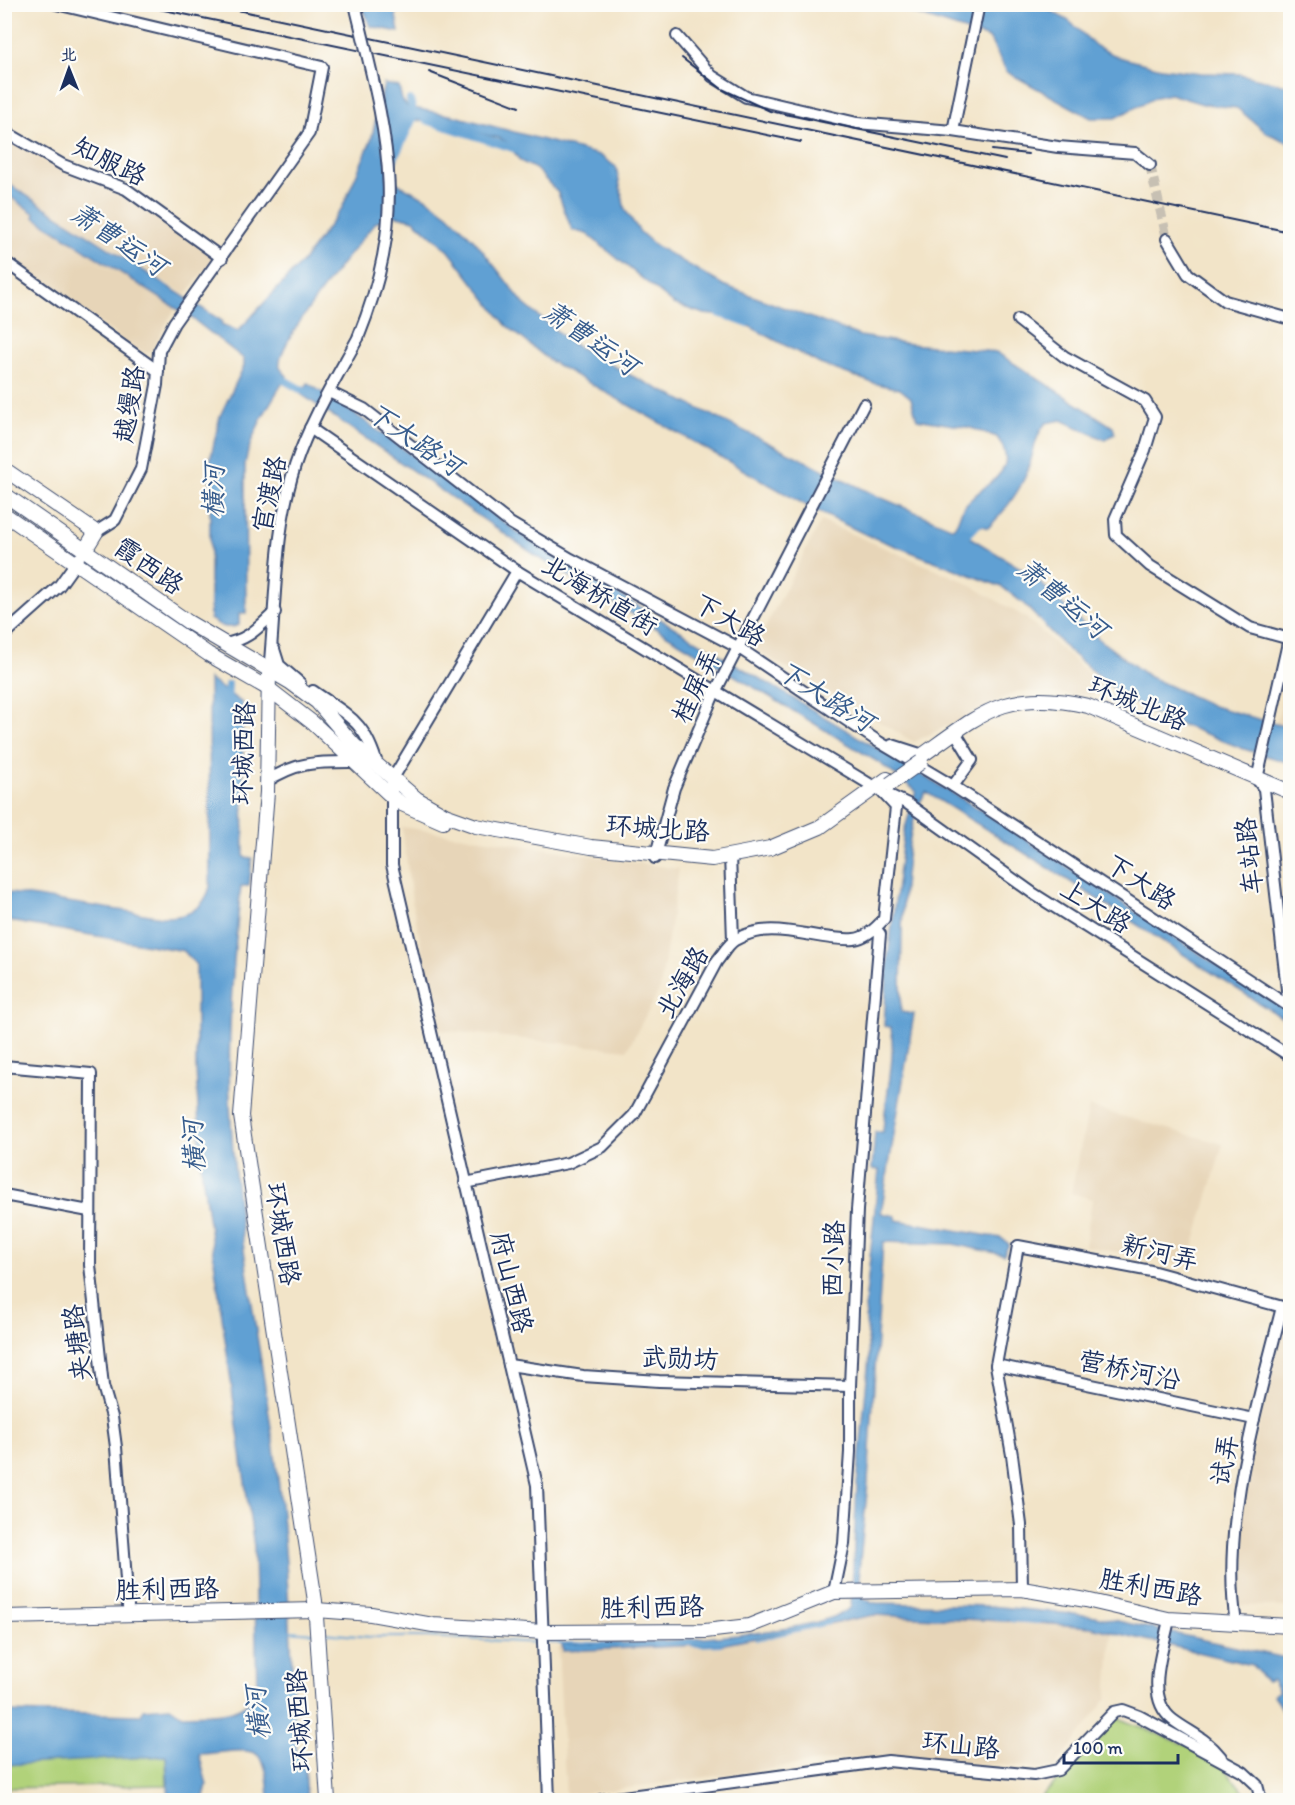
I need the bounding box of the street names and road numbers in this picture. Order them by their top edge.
street label: 知服路 [68,130,152,192]
street label: 越缦路 [107,363,151,445]
street label: 官渡路 [245,453,293,535]
street label: 霞西路 [108,531,190,601]
street label: 北海桥直街 [536,548,664,642]
street label: 下大路 [688,587,772,653]
street label: 桂屏弄 [665,644,727,728]
street label: 环城北路 [1084,669,1192,737]
street label: 环城西路 [225,700,261,806]
street label: 环城北路 [605,808,711,848]
street label: 车站路 [1229,816,1269,896]
street label: 下大路 [1100,847,1182,917]
street label: 上大路 [1054,872,1138,940]
street label: 北海路 [649,940,715,1024]
street label: 环城西路 [259,1180,307,1288]
street label: 西小路 [816,1219,850,1299]
street label: 府山西路 [484,1228,540,1336]
street label: 新河弄 [1118,1228,1202,1276]
street label: 夹塘路 [56,1302,98,1384]
street label: 武勋坊 [640,1341,720,1375]
street label: 营桥河沿 [1076,1344,1184,1396]
street label: 试弄 [1203,1431,1245,1489]
street label: 胜利西路 [1097,1562,1205,1612]
street label: 胜利西路 [115,1572,219,1606]
street label: 胜利西路 [600,1590,704,1624]
street label: 环城西路 [279,1667,319,1773]
street label: 环山路 [921,1725,1001,1765]

